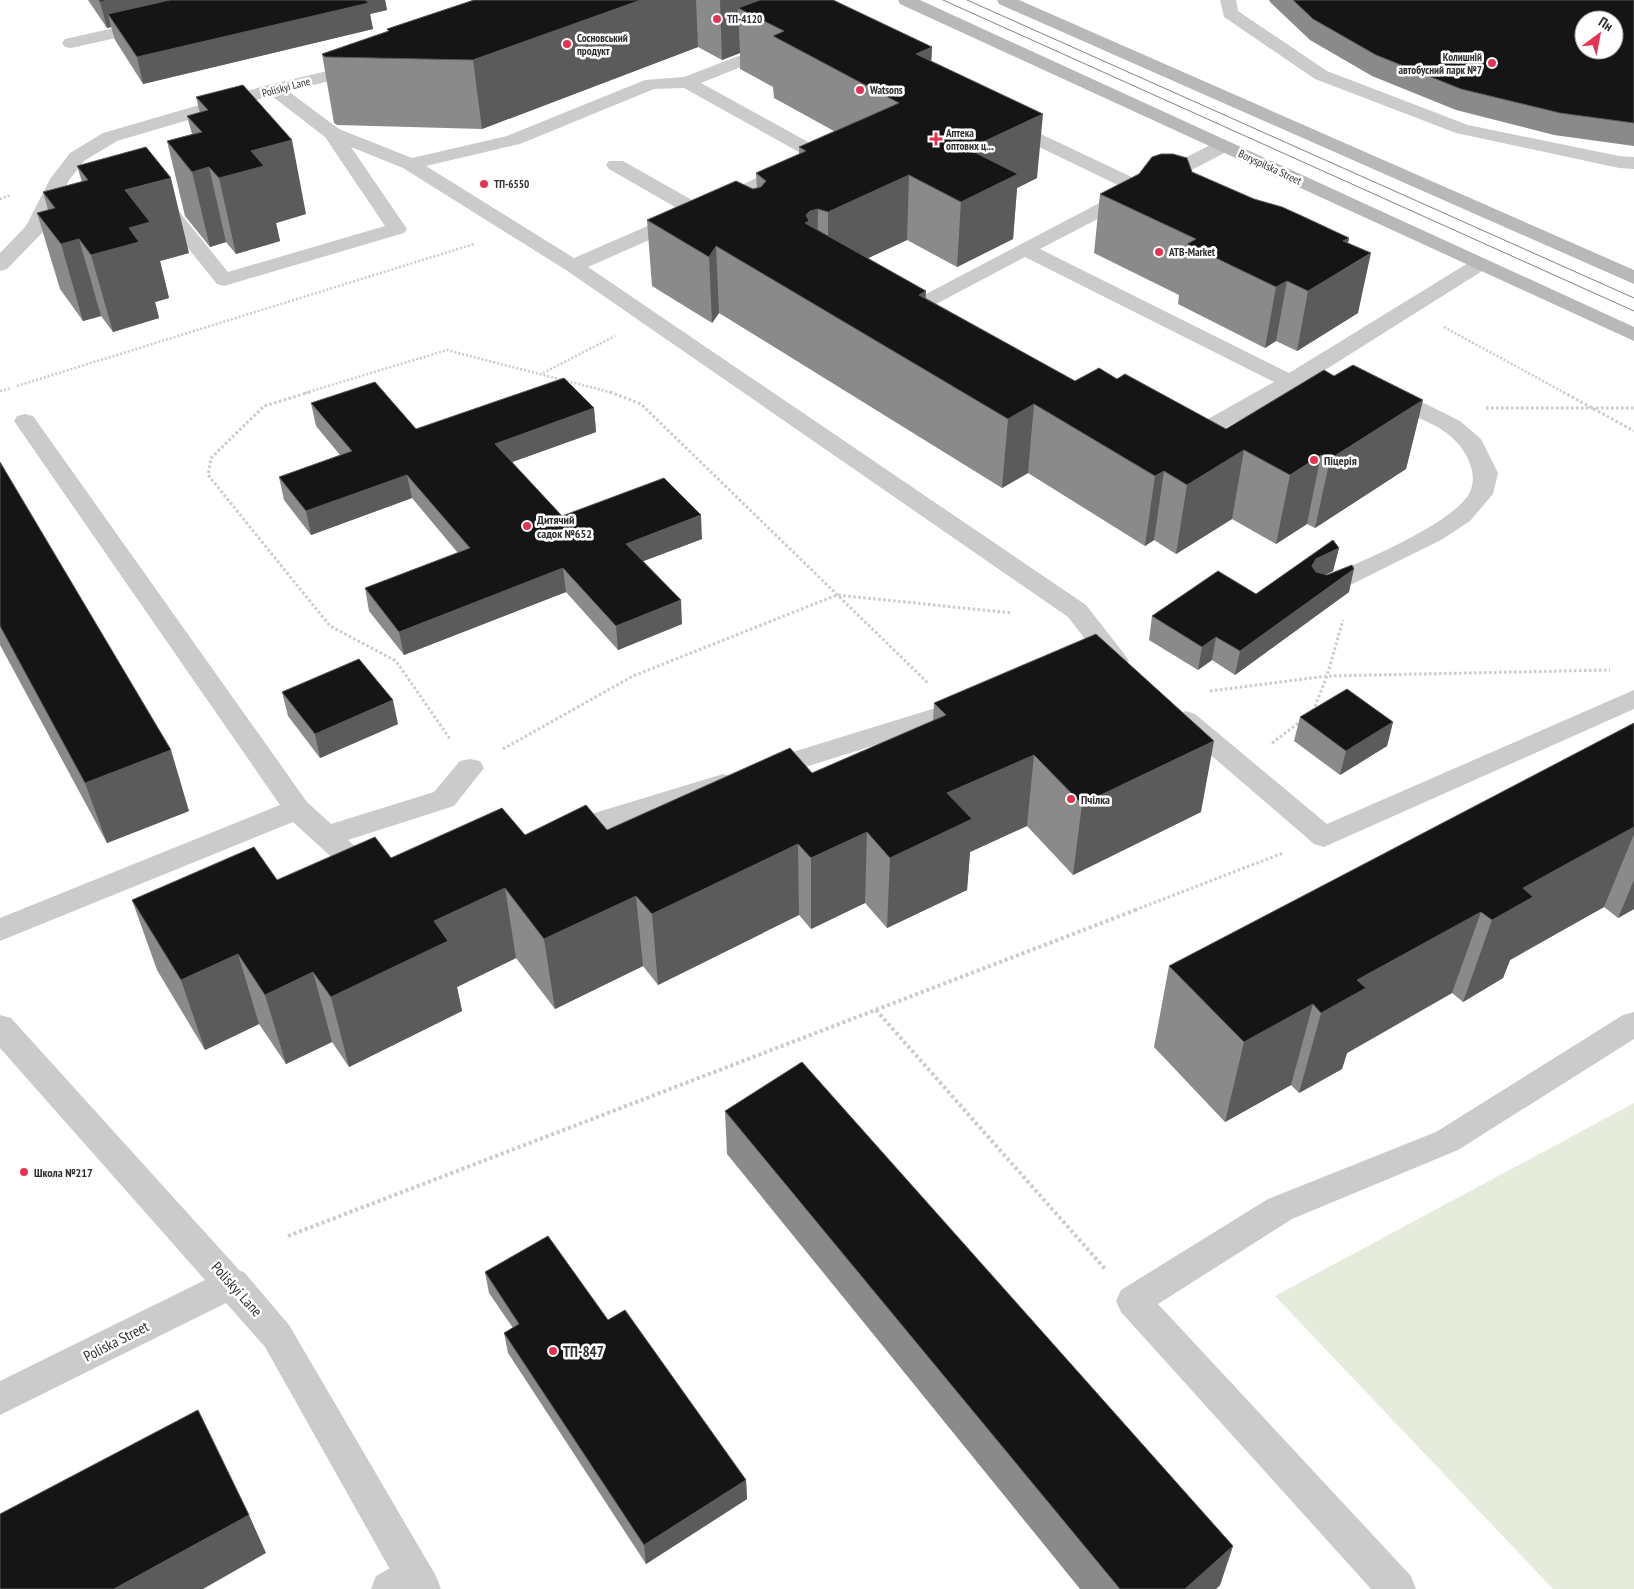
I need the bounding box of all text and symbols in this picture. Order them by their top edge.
north arrow [1574,10,1624,60]
place label: ТП-4120 [727,12,762,26]
marker: ТП-4120 [711,13,723,25]
text: Пн [1595,13,1616,35]
place label: Сосновський продукт [577,31,628,58]
marker: Сосновський продукт [561,38,573,50]
place label: Колишній автобусний парк №7 [1398,50,1482,77]
marker: Колишній автобусний парк №7 [1486,57,1498,69]
street label: Poliskyi Lane [260,74,312,100]
place label: Watsons [869,83,903,97]
marker: Watsons [854,84,866,96]
place label: Аптека оптових ц... [945,126,993,153]
marker: Аптека оптових ц... [930,133,942,145]
street label: Boryspilska Street [1236,146,1304,188]
place label: ТП-6550 [494,177,529,191]
marker: ТП-6550 [478,178,490,190]
place label: ATB-Market [1168,245,1216,259]
marker: ATB-Market [1153,246,1165,258]
place label: Піцерія [1324,453,1357,468]
marker: Піцерія [1308,454,1320,466]
place label: Дитячий садок №652 [537,512,592,541]
marker: Дитячий садок №652 [521,520,533,532]
place label: Пчілка [1081,792,1110,807]
marker: Пчілка [1065,793,1077,805]
place label: Школа №217 [34,1165,93,1180]
marker: Школа №217 [18,1166,30,1178]
street label: Poliskyi Lane [207,1258,267,1320]
street label: Poliska Street [80,1316,152,1366]
place label: ТП-847 [563,1342,604,1361]
marker: ТП-847 [547,1345,559,1357]

